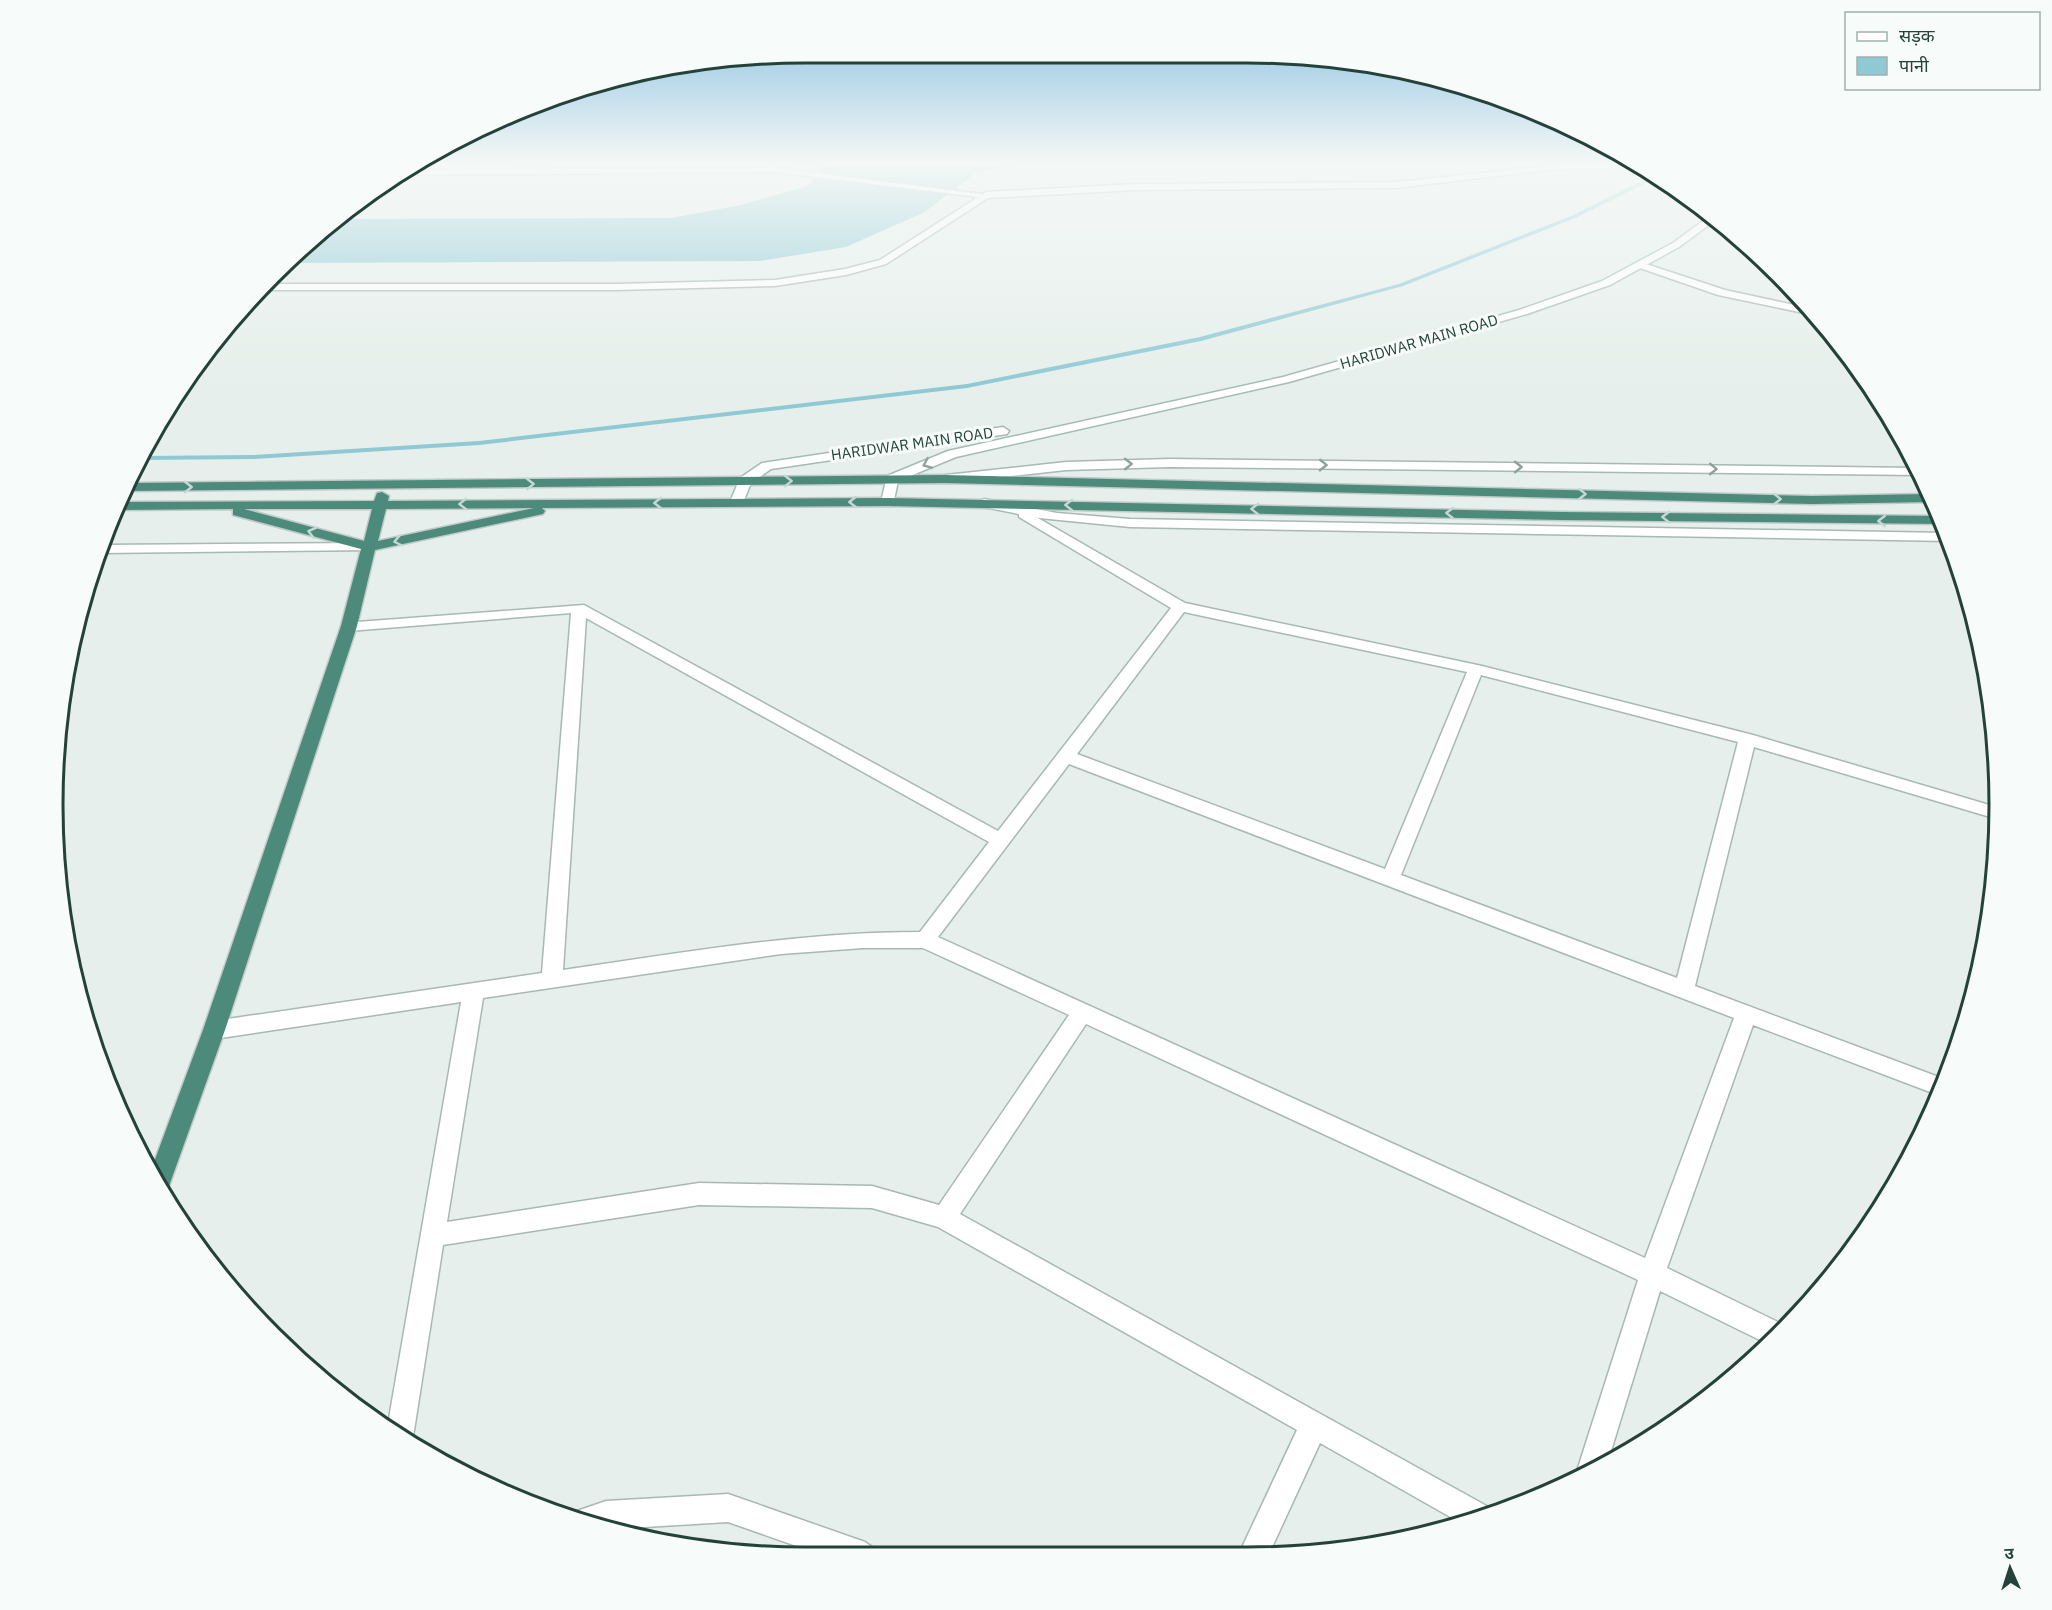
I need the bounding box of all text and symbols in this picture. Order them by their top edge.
legend [1845,12,2040,90]
text: सड़क [1899,24,1936,47]
text: पानी [1899,54,1929,77]
street label: HARIDWAR MAIN ROAD [1338,310,1500,373]
street label: HARIDWAR MAIN ROAD [830,423,994,464]
one-way arrow [923,457,934,469]
one-way arrow [1124,458,1133,471]
one-way arrow [1319,459,1328,471]
one-way arrow [1514,460,1523,473]
one-way arrow [1709,463,1718,475]
one-way arrow [783,475,792,487]
one-way arrow [525,478,534,490]
one-way arrow [183,481,192,493]
one-way arrow [1577,488,1586,500]
one-way arrow [1772,493,1781,505]
one-way arrow [848,496,857,508]
one-way arrow [653,497,662,509]
one-way arrow [458,498,467,511]
one-way arrow [1064,499,1073,511]
one-way arrow [1250,503,1259,515]
one-way arrow [1445,507,1454,520]
one-way arrow [1661,511,1670,524]
one-way arrow [1877,515,1886,527]
one-way arrow [308,527,318,539]
one-way arrow [393,534,403,547]
north arrow [1980,1538,2040,1598]
text: उ [2004,1543,2015,1563]

